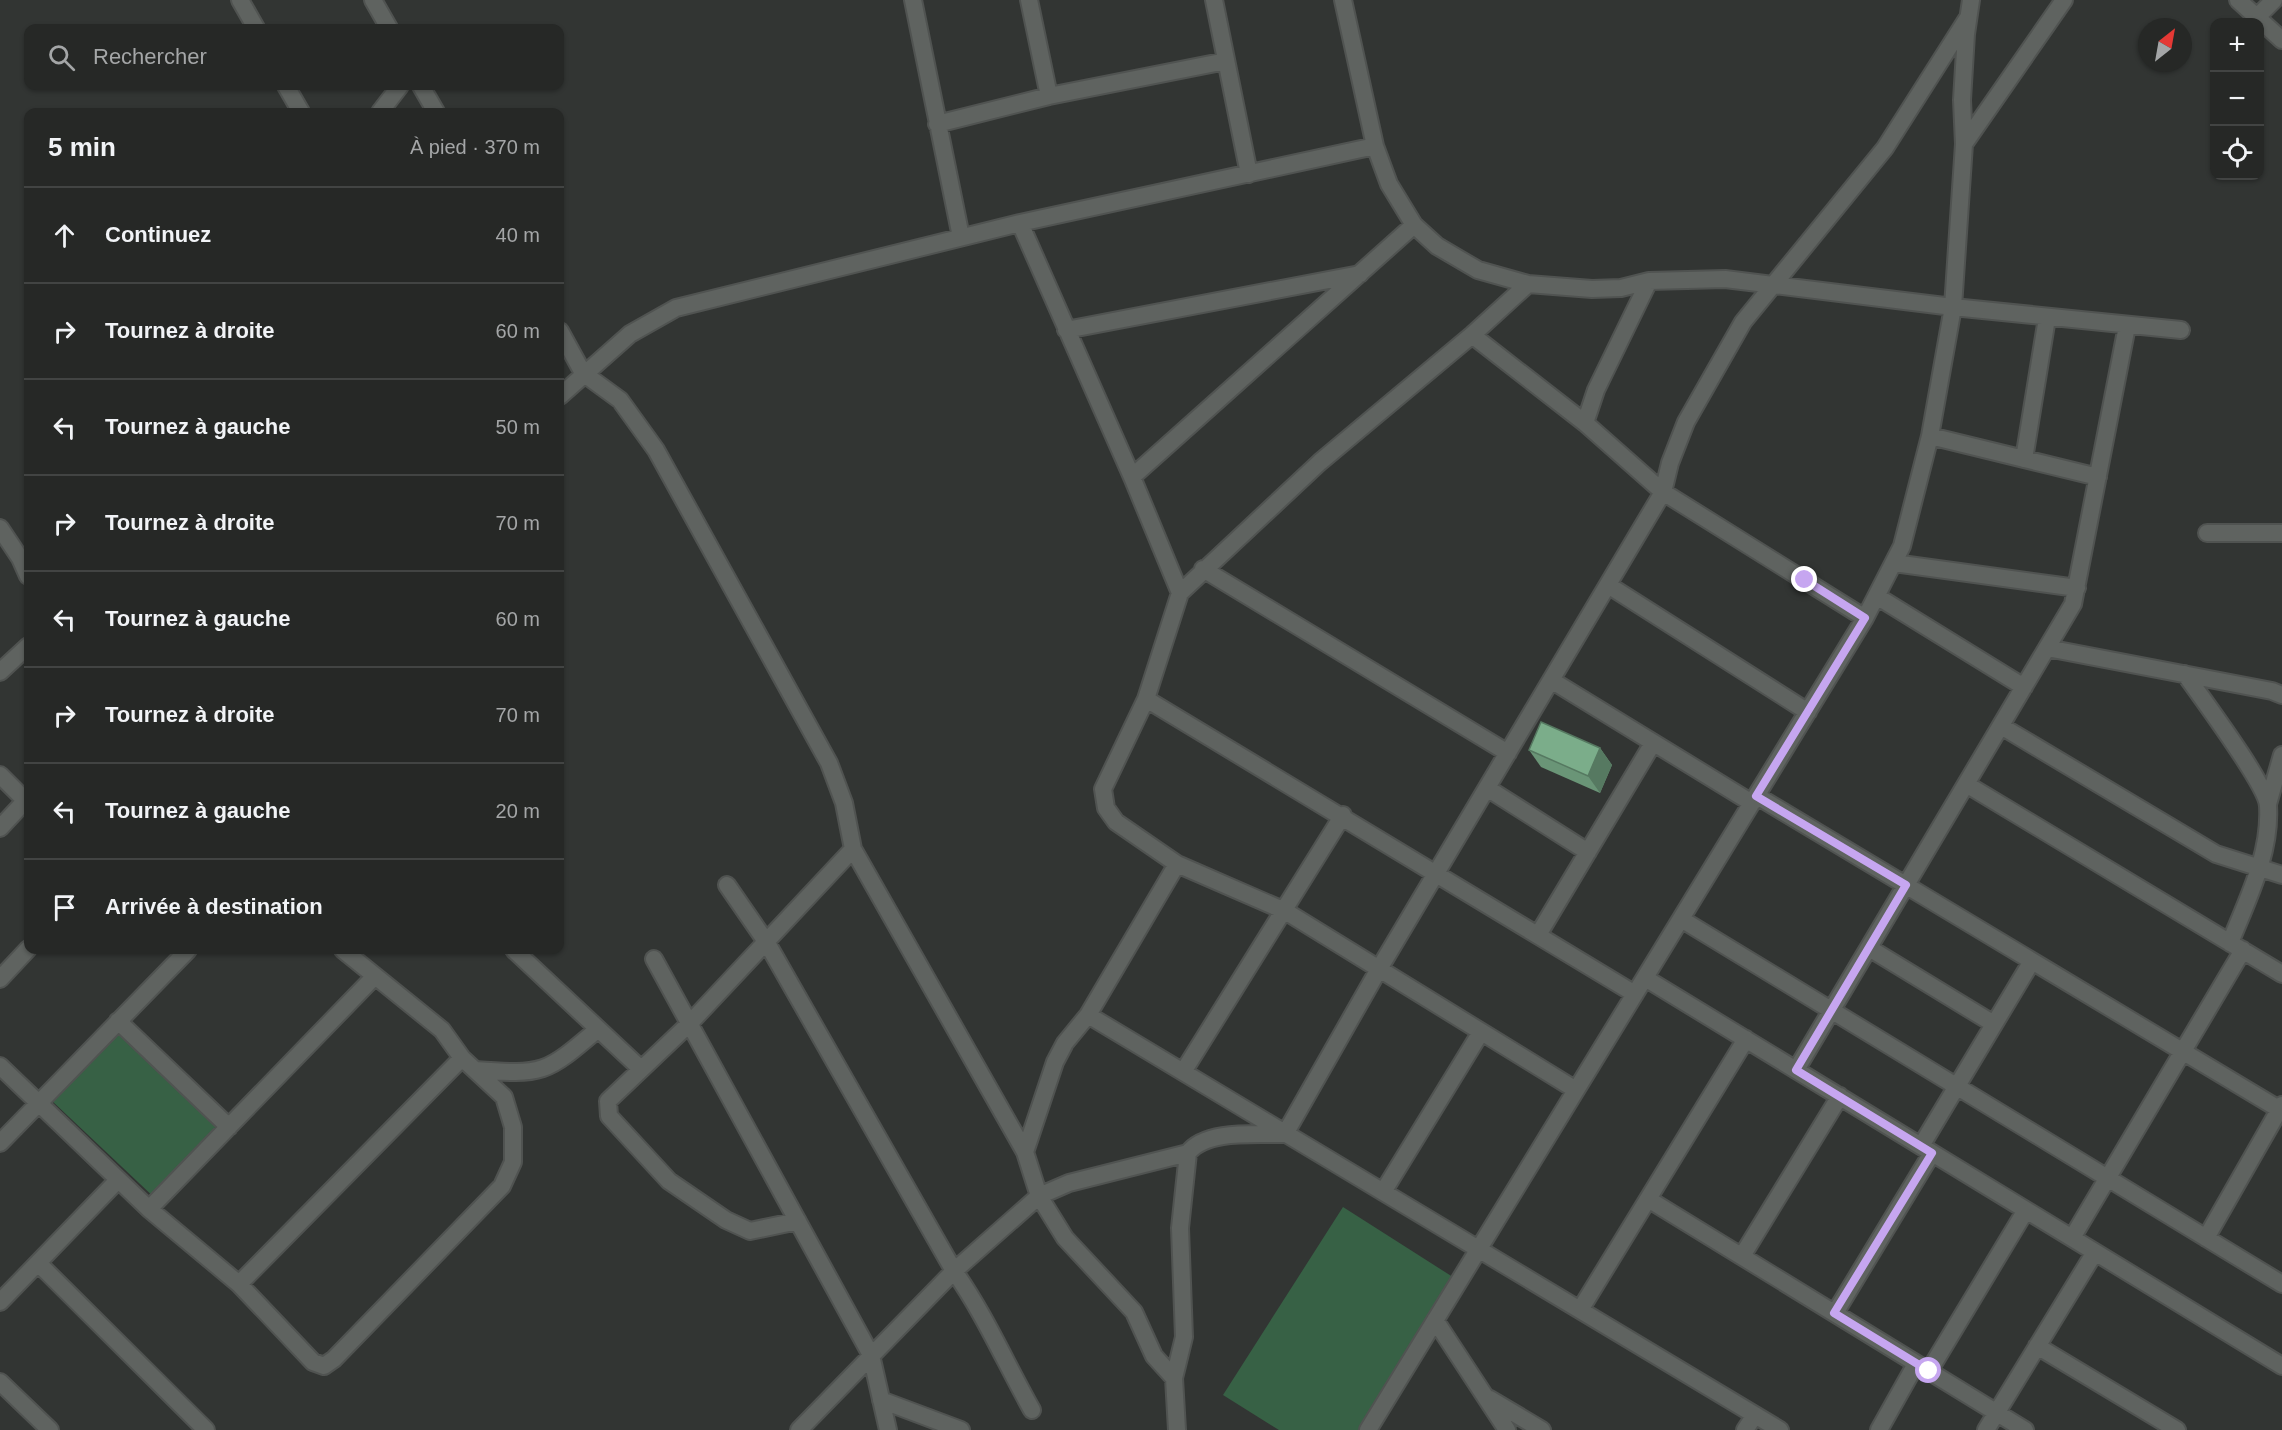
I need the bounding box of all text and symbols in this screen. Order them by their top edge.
north arrow [2138,18,2192,72]
map controls [2210,18,2264,180]
button: + [2210,18,2264,72]
search box [24,24,564,90]
icon: search [45,41,78,74]
text: Rechercher [93,44,207,69]
button: − [2210,72,2264,126]
button: locate [2210,126,2264,180]
text: 5 min [48,132,116,162]
text: À pied · 370 m [410,136,540,158]
icon: ahead [48,219,81,252]
text: Continuez [105,222,211,247]
text: 40 m [496,224,540,246]
icon: right [48,315,81,348]
text: Tournez à droite [105,318,275,343]
text: 60 m [496,320,540,342]
icon: left [48,411,81,444]
text: Tournez à gauche [105,414,290,439]
text: 50 m [496,416,540,438]
icon: right [48,507,81,540]
text: Tournez à droite [105,510,275,535]
text: 70 m [496,512,540,534]
route end [1791,566,1817,592]
icon: left [48,603,81,636]
text: Tournez à gauche [105,606,290,631]
text: 60 m [496,608,540,630]
icon: right [48,699,81,732]
text: Tournez à droite [105,702,275,727]
text: 70 m [496,704,540,726]
icon: left [48,795,81,828]
text: Tournez à gauche [105,798,290,823]
text: 20 m [496,800,540,822]
icon: arrive [48,891,81,924]
text: Arrivée à destination [105,894,323,919]
route start [1915,1357,1941,1383]

